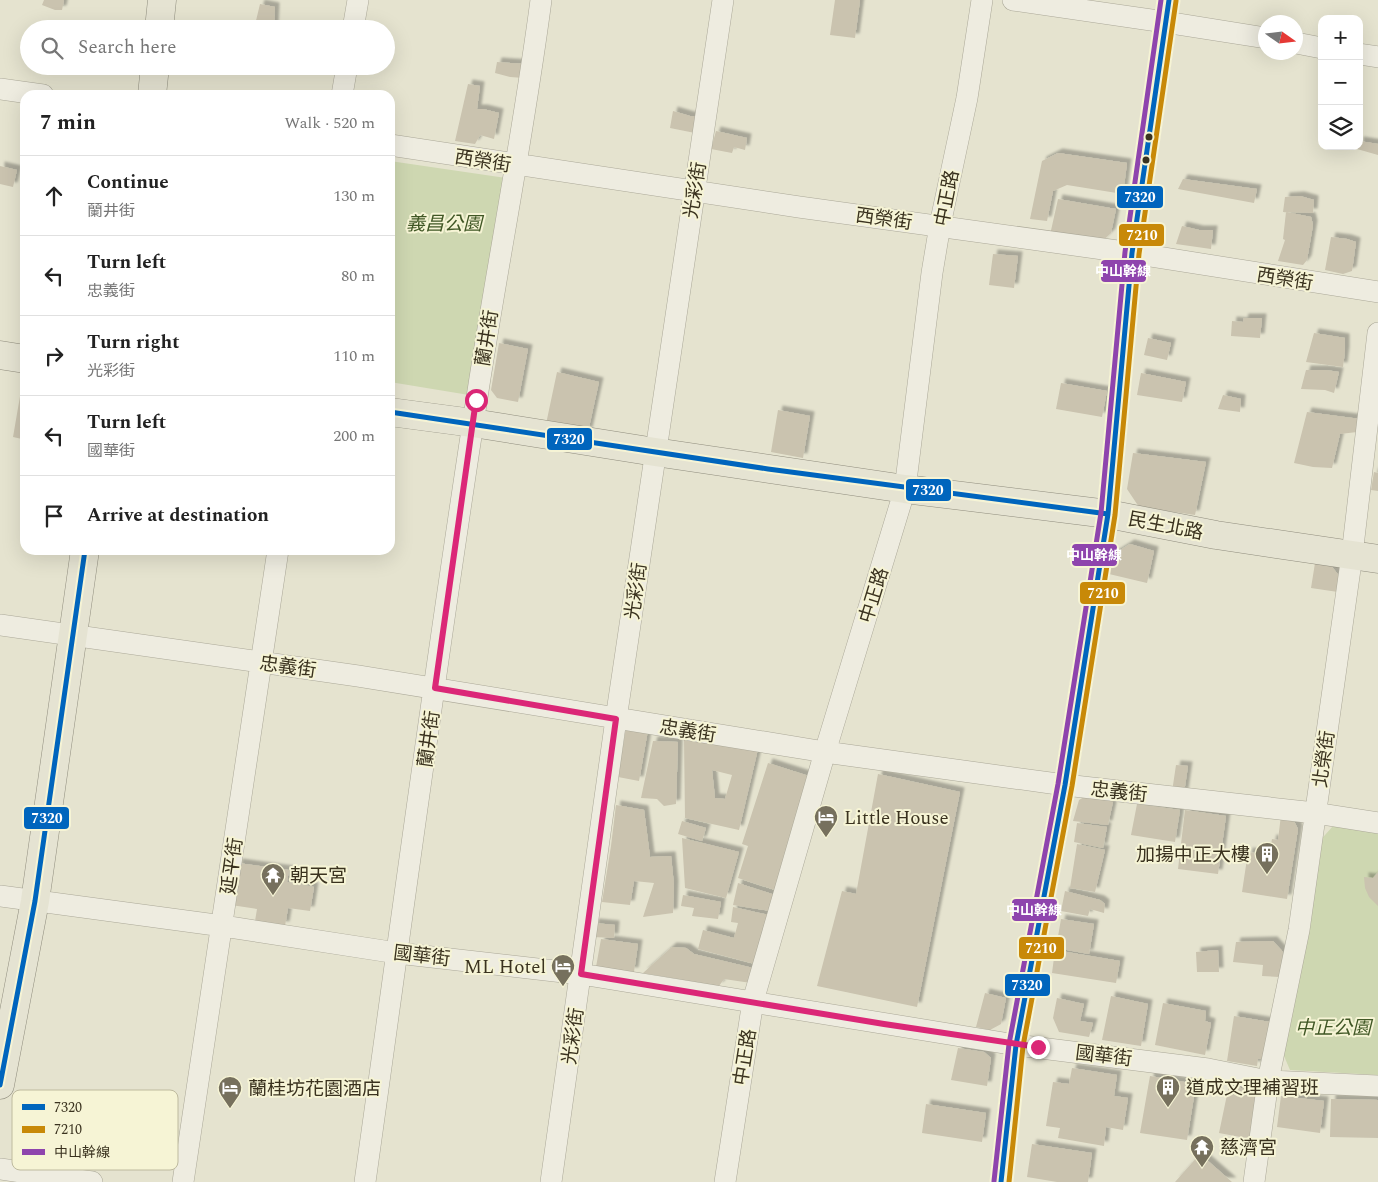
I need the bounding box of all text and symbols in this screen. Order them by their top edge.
north arrow [1258,15,1303,60]
map controls [1318,15,1363,150]
button: + [1318,15,1363,60]
search box [20,20,395,75]
text: Search here [78,33,177,62]
icon: search [38,34,66,62]
button: − [1318,60,1363,105]
button: layers [1318,105,1363,150]
text: 7 min [40,107,96,139]
text: Walk · 520 m [284,111,375,135]
unlabelled marker [1144,132,1154,142]
street label: 西榮街 [452,143,513,180]
unlabelled marker [1141,155,1151,165]
street label: 光彩街 [677,160,714,221]
text: Continue [87,168,169,197]
street label: 中正路 [928,168,967,229]
icon: ahead [40,182,68,210]
text: 130 m [333,184,375,208]
line badge: 7320 [1116,185,1164,209]
text: 7320 [1124,187,1156,208]
text: 蘭井街 [87,199,135,223]
street label: 西榮街 [854,201,914,238]
park label: 義昌公園 [406,210,485,239]
line badge: 7210 [1118,223,1165,247]
text: 7210 [1126,225,1158,246]
text: Turn left [87,248,166,277]
line badge: 中山幹線 [1100,259,1147,283]
text: 中山幹線 [1095,261,1151,282]
street label: 西榮街 [1254,261,1315,298]
icon: left [40,262,68,290]
text: 80 m [341,264,375,288]
text: 忠義街 [87,279,135,303]
street label: 蘭井街 [469,308,506,369]
text: Turn right [87,328,180,357]
icon: right [40,342,68,370]
text: 110 m [333,344,375,368]
text: 光彩街 [87,359,135,383]
route start [465,389,488,412]
text: Turn left [87,408,166,437]
icon: left [40,422,68,450]
text: 200 m [333,424,375,448]
line badge: 7320 [546,427,593,451]
text: 7320 [553,429,585,450]
text: 國華街 [87,439,135,463]
line badge: 7320 [905,478,952,502]
text: 7320 [912,480,944,501]
text: Arrive at destination [87,501,269,530]
icon: arrive [40,502,68,530]
street label: 民生北路 [1126,505,1206,548]
line badge: 中山幹線 [1071,543,1118,567]
text: 中山幹線 [1066,545,1122,566]
street label: 光彩街 [618,561,655,621]
street label: 中正路 [852,564,897,627]
line badge: 7210 [1079,581,1126,605]
text: 7210 [1087,583,1119,604]
street label: 忠義街 [258,649,318,686]
street label: 蘭井街 [411,709,448,769]
street label: 忠義街 [657,713,718,750]
street label: 北榮街 [1306,729,1343,789]
street label: 忠義街 [1089,775,1149,810]
hotel icon: Little House [813,804,839,838]
place label: Little House [844,804,949,833]
line badge: 7320 [23,806,70,830]
text: 7320 [31,808,63,829]
street label: 延平街 [214,836,251,896]
place label: 加揚中正大樓 [1136,841,1250,870]
building icon: 加揚中正大樓 [1254,841,1280,875]
temple icon: 朝天宮 [260,862,286,896]
place label: 朝天宮 [290,862,347,891]
line badge: 中山幹線 [1011,898,1058,922]
text: 中山幹線 [1006,900,1062,921]
line badge: 7210 [1018,936,1065,960]
text: 7210 [1025,938,1057,959]
street label: 國華街 [392,939,452,974]
place label: ML Hotel [464,953,546,982]
hotel icon: ML Hotel [550,953,576,987]
line badge: 7320 [1004,973,1051,997]
text: 7320 [1011,975,1043,996]
street label: 光彩街 [555,1006,592,1066]
park label: 中正公園 [1295,1014,1374,1043]
street label: 中正路 [727,1027,764,1088]
route end [1027,1036,1050,1059]
street label: 國華街 [1074,1039,1134,1074]
building icon: 道成文理補習班 [1155,1074,1181,1108]
place label: 道成文理補習班 [1186,1074,1319,1103]
hotel icon: 蘭桂坊花園酒店 [217,1075,243,1109]
place label: 蘭桂坊花園酒店 [248,1075,381,1104]
legend [12,1090,178,1170]
text: 7320 [54,1097,82,1118]
text: 7210 [54,1119,82,1140]
temple icon: 慈濟宮 [1189,1134,1215,1168]
place label: 慈濟宮 [1220,1134,1277,1163]
text: 中山幹線 [54,1142,110,1163]

